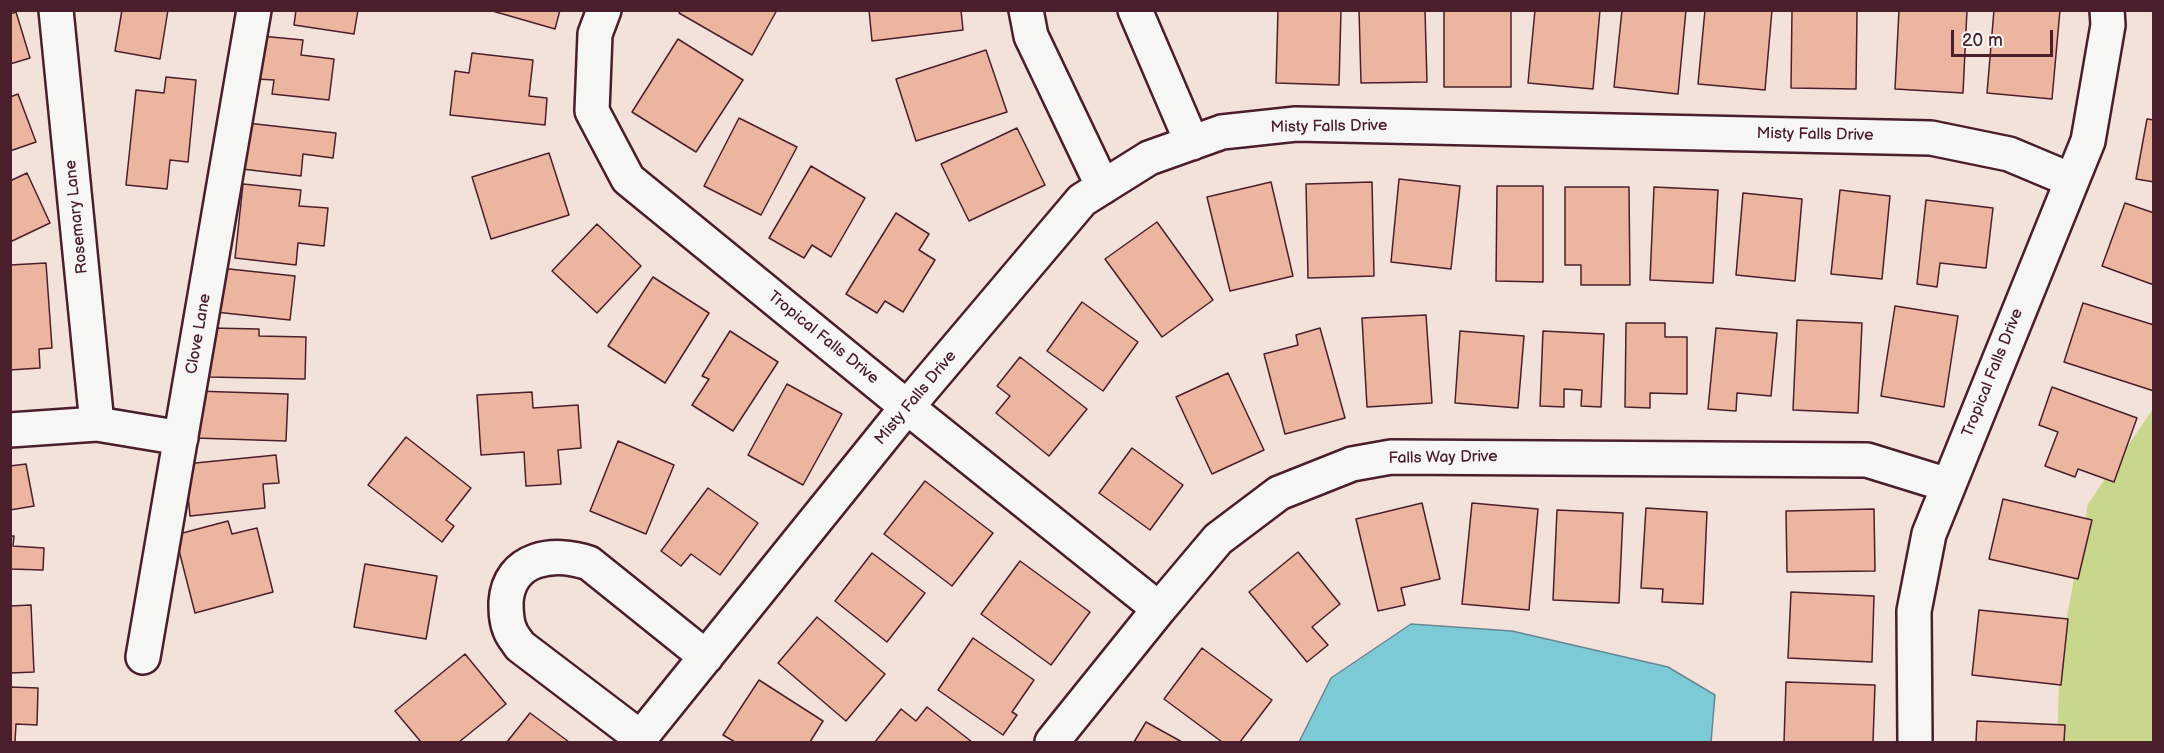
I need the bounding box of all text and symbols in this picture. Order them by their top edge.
scale bar [1954,18,2056,56]
text: 20 m [1962,30,2003,51]
street label: Misty Falls Drive [1270,116,1388,138]
street label: Misty Falls Drive [1756,124,1874,146]
street label: Rosemary Lane [61,159,93,275]
street label: Tropical Falls Drive [764,287,882,389]
street label: Clove Lane [182,292,216,376]
street label: Tropical Falls Drive [1958,306,2028,440]
street label: Misty Falls Drive [871,347,961,449]
street label: Falls Way Drive [1388,447,1498,469]

